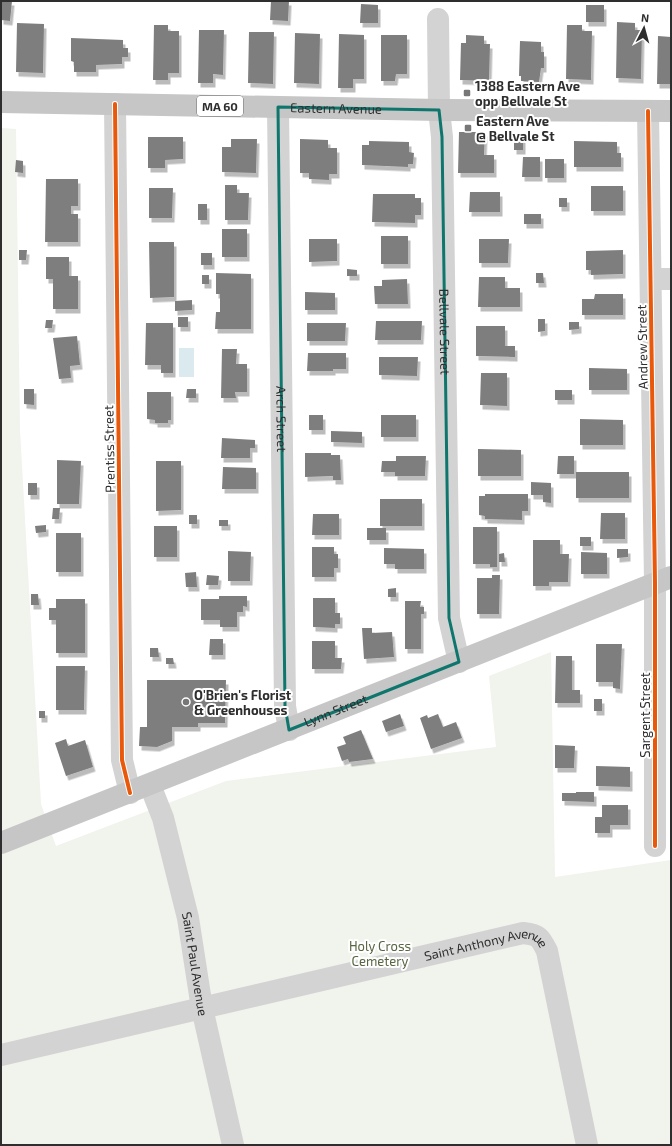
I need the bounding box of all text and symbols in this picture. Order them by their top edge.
north arrow [624,8,664,48]
text: N [640,11,650,24]
place label: 1388 Eastern Ave opp Bellvale St [475,78,580,109]
marker: 1388 Eastern Ave opp Bellvale St [462,88,472,98]
road number: MA 60 [197,96,243,116]
street label: Eastern Avenue [290,99,382,117]
place label: Eastern Ave @ Bellvale St [476,113,555,144]
marker: Eastern Ave @ Bellvale St [463,123,473,133]
street label: Bellvale Street [436,289,453,375]
street label: Andrew Street [633,305,651,389]
street label: Arch Street [273,386,290,452]
street label: Prentiss Street [100,405,118,493]
street label: Sargent Street [637,672,653,758]
place label: O'Brien's Florist & Greenhouses [194,687,292,718]
street label: Lynn Street [302,690,370,730]
marker: O'Brien's Florist & Greenhouses [181,697,191,707]
street label: Saint Paul Avenue [179,910,212,1017]
street label: Saint Anthony Avenue [422,925,552,964]
park label: Holy Cross Cemetery [349,938,411,969]

